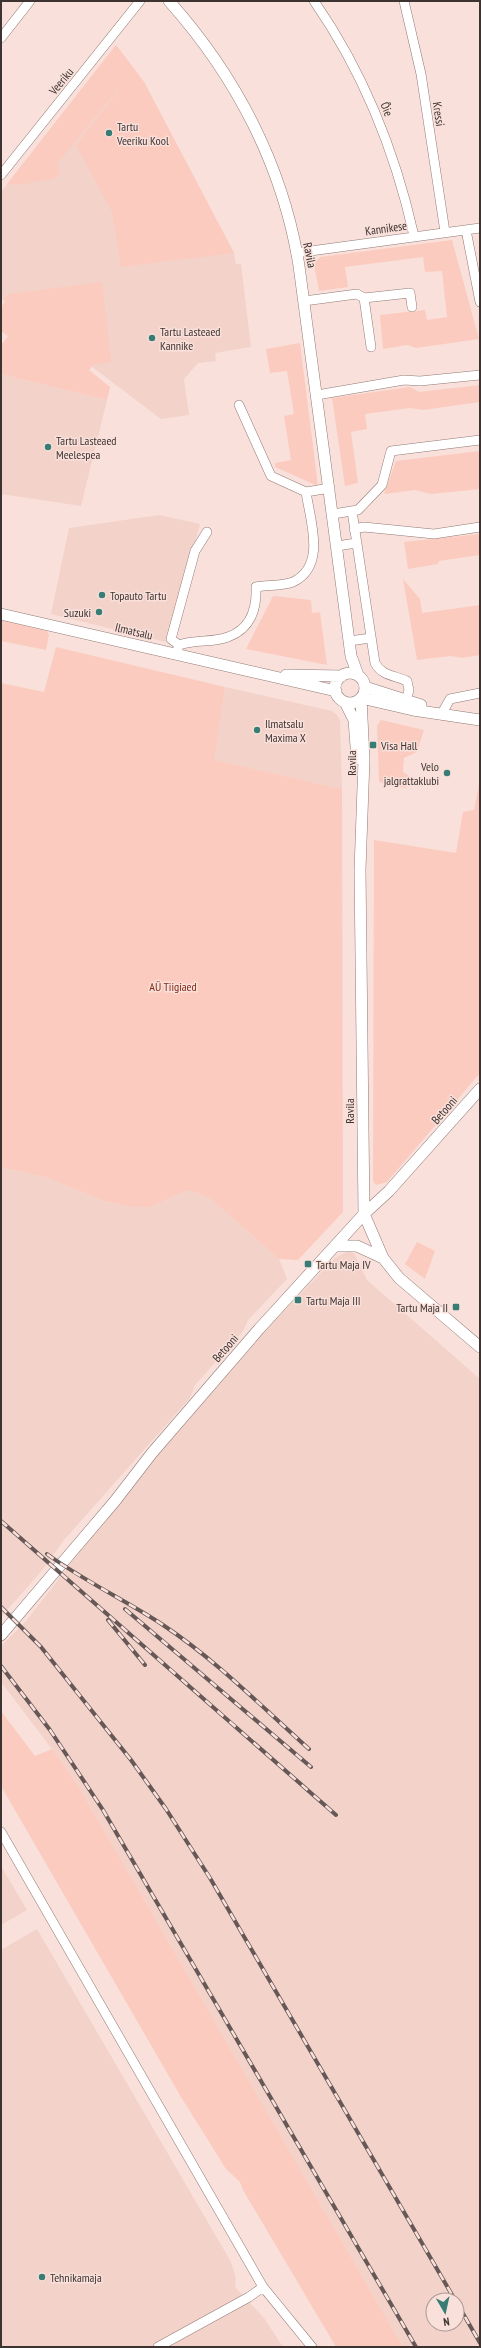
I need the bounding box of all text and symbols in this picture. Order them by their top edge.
street label: Veeriku [45,64,76,98]
street label: Õie [377,100,397,118]
street label: Kressi [430,101,448,127]
place label: Tartu Veeriku Kool [116,119,169,148]
marker: Tartu Veeriku Kool [104,128,114,138]
street label: Kannikese [364,218,408,238]
street label: Ravila [300,241,320,269]
place label: Tartu Lasteaed Kannike [160,324,221,353]
marker: Tartu Lasteaed Kannike [147,333,157,343]
place label: Tartu Lasteaed Meelespea [56,433,117,462]
marker: Tartu Lasteaed Meelespea [43,442,53,452]
place label: Topauto Tartu [110,588,166,603]
marker: Topauto Tartu [97,590,107,600]
place label: Suzuki [64,605,91,620]
marker: Suzuki [94,607,104,617]
street label: Ilmatsalu [114,619,154,643]
place label: Ilmatsalu Maxima X [265,716,306,745]
marker: Ilmatsalu Maxima X [252,725,262,735]
place label: Visa Hall [380,738,418,753]
marker: Visa Hall [368,740,378,750]
street label: Ravila [344,750,359,776]
place label: Velo jalgrattaklubi [384,759,439,788]
marker: Velo jalgrattaklubi [442,768,452,778]
park label: AÜ Tiigiaed [149,979,197,994]
street label: Betooni [428,1093,460,1127]
street label: Ravila [342,1098,357,1124]
place label: Tartu Maja IV [316,1257,371,1272]
marker: Tartu Maja IV [303,1259,313,1269]
place label: Tartu Maja III [306,1293,361,1308]
marker: Tartu Maja III [293,1295,303,1305]
place label: Tartu Maja II [396,1300,448,1315]
marker: Tartu Maja II [451,1302,461,1312]
street label: Betooni [209,1331,241,1365]
place label: Tehnikamaja [50,2270,102,2285]
marker: Tehnikamaja [37,2272,47,2282]
north arrow [425,2292,465,2332]
text: N [442,2314,451,2329]

